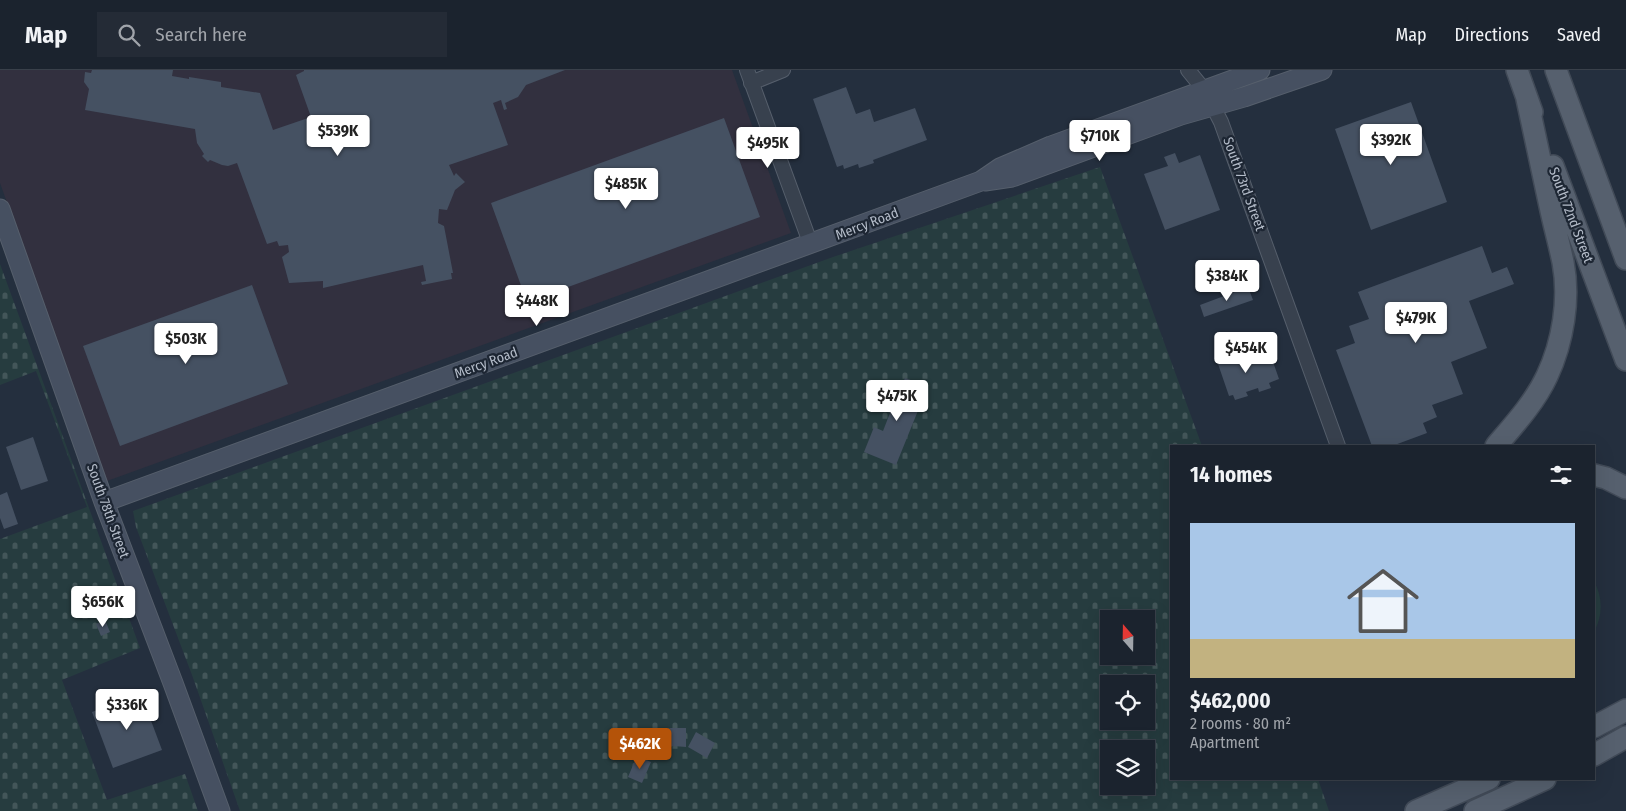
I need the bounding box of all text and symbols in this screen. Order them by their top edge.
search box [97,12,447,57]
text: Map [25,21,67,49]
icon: search [115,21,143,49]
text: Search here [155,23,247,46]
text: Map [1395,24,1427,46]
text: Directions [1455,24,1529,46]
text: Saved [1557,24,1601,46]
pin: $539K [303,114,373,157]
pin: $710K [1065,119,1135,162]
text: $539K [318,121,358,140]
pin: $392K [1356,124,1426,166]
pin: $495K [733,126,803,169]
text: $710K [1080,126,1120,145]
text: $392K [1371,130,1411,149]
text: $495K [747,133,789,152]
street label: South 73rd Street [1219,135,1269,234]
street label: South 72nd Street [1545,165,1597,266]
pin: $485K [591,168,661,210]
text: $485K [605,174,647,193]
street label: Mercy Road [833,204,901,244]
pin: $384K [1192,260,1262,302]
text: $384K [1206,266,1248,285]
pin: $448K [502,284,572,327]
text: $448K [516,291,558,310]
pin: $479K [1381,302,1451,344]
text: $479K [1396,308,1436,327]
pin: $503K [151,322,221,365]
text: $503K [165,329,207,348]
pin: $454K [1211,332,1281,374]
text: $454K [1225,338,1267,357]
street label: Mercy Road [452,344,520,382]
pin: $475K [862,380,932,422]
text: $475K [877,386,917,405]
icon: filters [1547,461,1575,489]
street label: South 78th Street [83,462,133,561]
text: 14 homes [1190,462,1272,488]
icon: home [1338,556,1428,646]
pin: $656K [68,586,138,628]
text: $656K [82,592,124,611]
north arrow [1100,610,1155,665]
map controls [1100,610,1155,795]
button: locate [1100,675,1155,730]
pin: $336K [92,688,162,731]
text: $462,000 [1190,688,1271,714]
text: $336K [107,695,147,714]
text: 2 rooms · 80 m² [1190,714,1291,733]
pin: $462K [605,728,675,770]
text: Apartment [1190,733,1259,752]
text: $462K [619,734,661,753]
button: layers [1100,740,1155,795]

